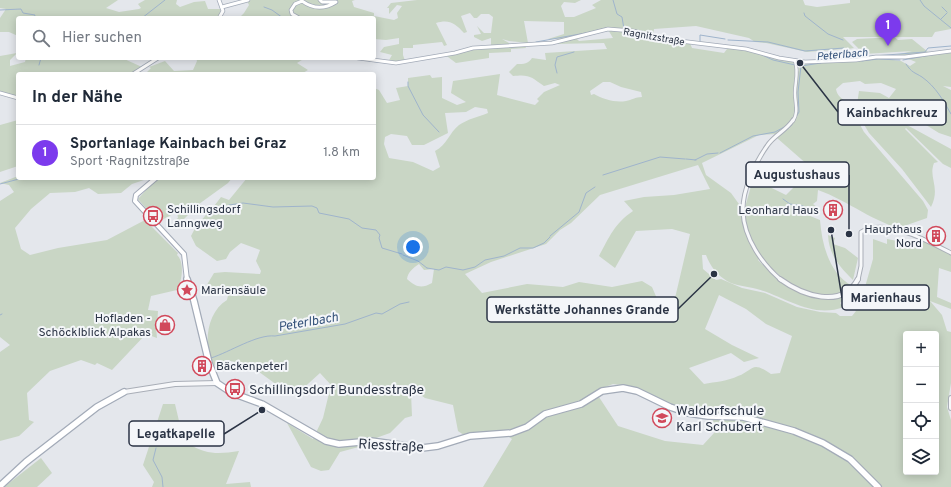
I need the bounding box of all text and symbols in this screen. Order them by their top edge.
pin: 1 [875,13,901,46]
search box [16,16,376,60]
street label: Ragnitzstraße [622,26,686,49]
icon: search [30,27,52,49]
text: Hier suchen [62,29,142,48]
water label: Peterlbach [816,46,868,64]
text: In der Nähe [32,87,123,109]
callout: Kainbachkreuz [838,100,946,125]
text: Kainbachkreuz [846,106,938,122]
text: Sportanlage Kainbach bei Graz [70,135,287,154]
text: 1 [42,145,48,161]
text: 1.8 km [323,145,360,161]
text: Sport · Ragnitzstraße [70,154,190,170]
callout: Augustushaus [746,162,849,187]
text: Augustushaus [754,168,840,184]
building icon: Leonhard Haus [822,199,844,221]
place label: Schillingsdorf Lanngweg [167,202,240,232]
place label: Leonhard Haus [738,203,819,219]
bus stop icon: Schillingsdorf Lanngweg [142,205,164,227]
place label: Haupthaus Nord [864,222,922,252]
building icon: Haupthaus Nord [925,225,947,247]
your location [403,237,423,257]
place icon: Mariensäule [176,279,198,301]
place label: Mariensäule [201,283,266,299]
callout: Marienhaus [842,285,929,310]
text: Marienhaus [851,291,921,307]
callout: Werkstätte Johannes Grande [487,297,678,322]
text: Werkstätte Johannes Grande [494,303,670,319]
water label: Peterlbach [277,310,340,336]
place label: Hofladen - Schöcklblick Alpakas [38,311,151,341]
shop icon: Hofladen - Schöcklblick Alpakas [154,314,176,336]
map controls [903,331,939,475]
button: + [903,331,939,367]
building icon: Bäckenpeterl [191,355,213,377]
place label: Bäckenpeterl [216,359,288,375]
button: − [903,367,939,403]
bus stop icon: Schillingsdorf Bundesstraße [224,378,246,400]
place label: Schillingsdorf Bundesstraße [249,382,424,399]
place label: Waldorfschule Karl Schubert [676,403,764,436]
button: locate [903,403,939,439]
school or university icon: Waldorfschule Karl Schubert [651,407,673,429]
callout: Legatkapelle [129,421,224,446]
text: Legatkapelle [137,427,215,443]
street label: Riesstraße [358,436,424,457]
button: layers [903,439,939,475]

